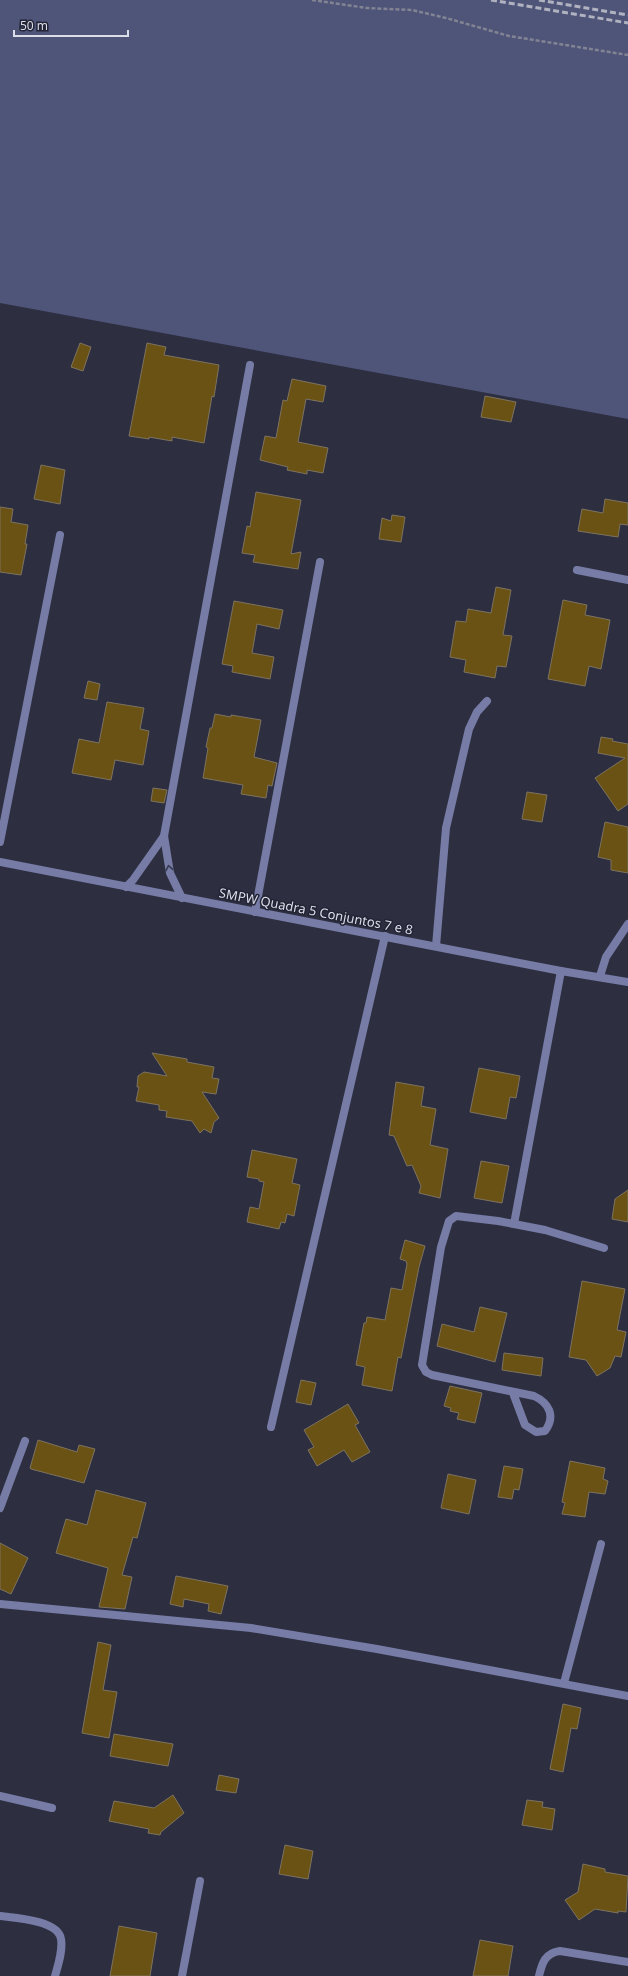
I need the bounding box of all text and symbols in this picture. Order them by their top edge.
scale bar [14,12,128,38]
text: 50 m [20,17,48,34]
one-way arrow [166,865,174,871]
street label: SMPW Quadra 5 Conjuntos 7 e 8 [218,883,414,939]

